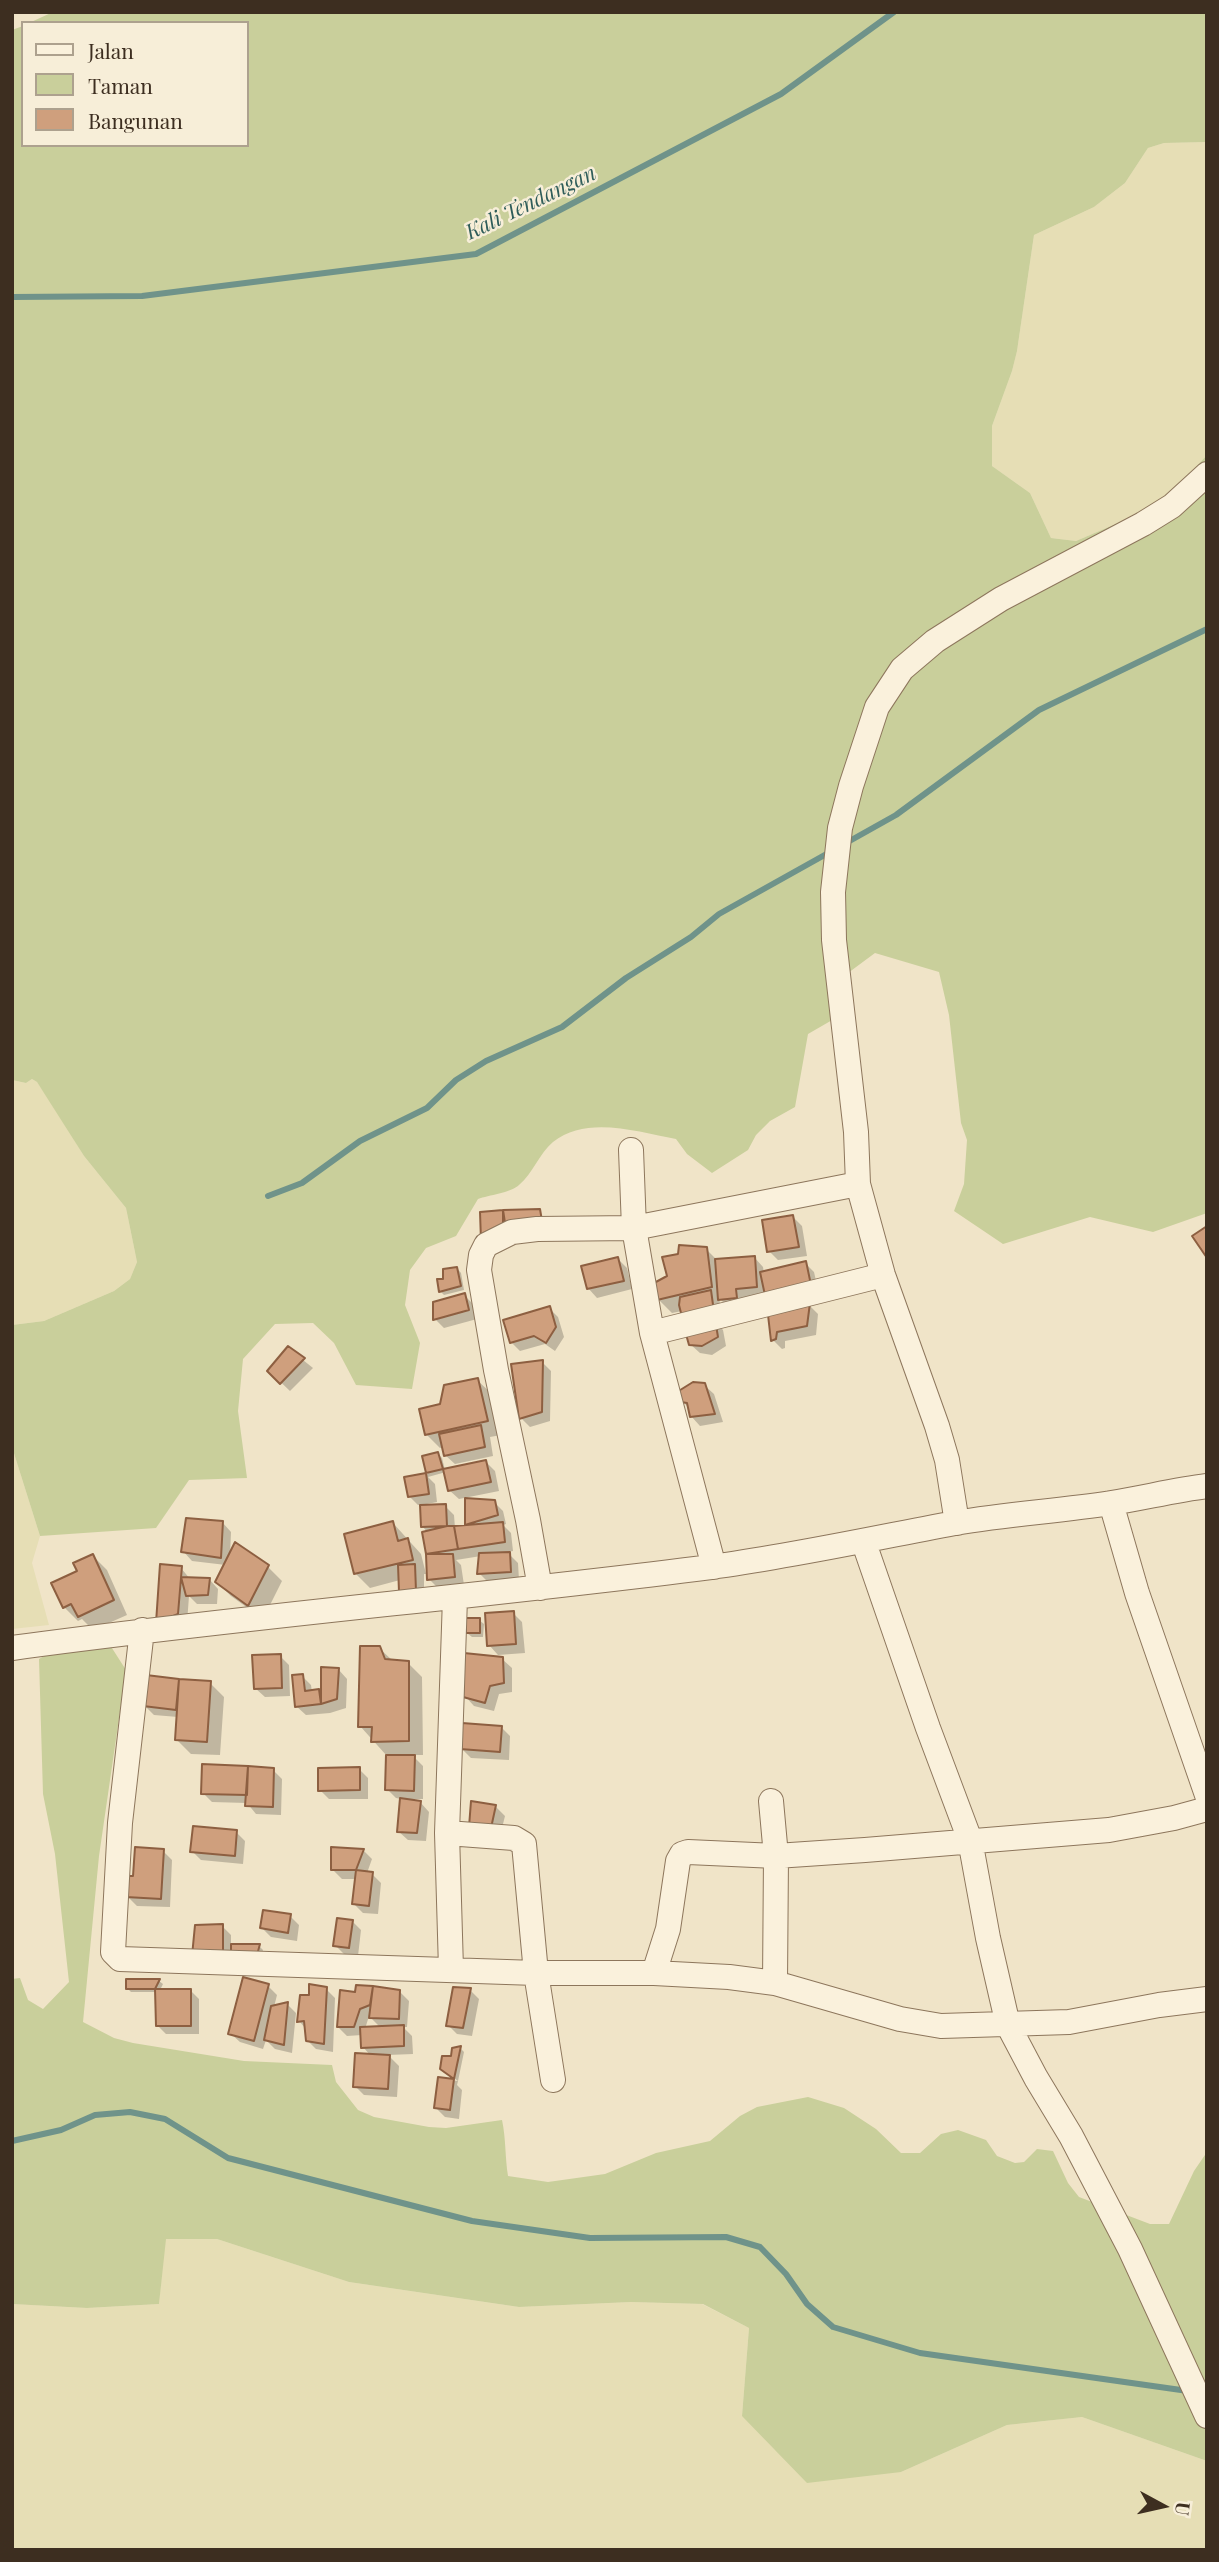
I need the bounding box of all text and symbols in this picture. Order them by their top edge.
legend [21,21,248,147]
text: Jalan [88,36,134,64]
text: Taman [88,71,153,99]
text: Bangunan [88,106,183,134]
water label: Kali Tendangan [462,161,600,245]
north arrow [1128,2471,1198,2541]
text: U [1170,2501,1198,2517]

